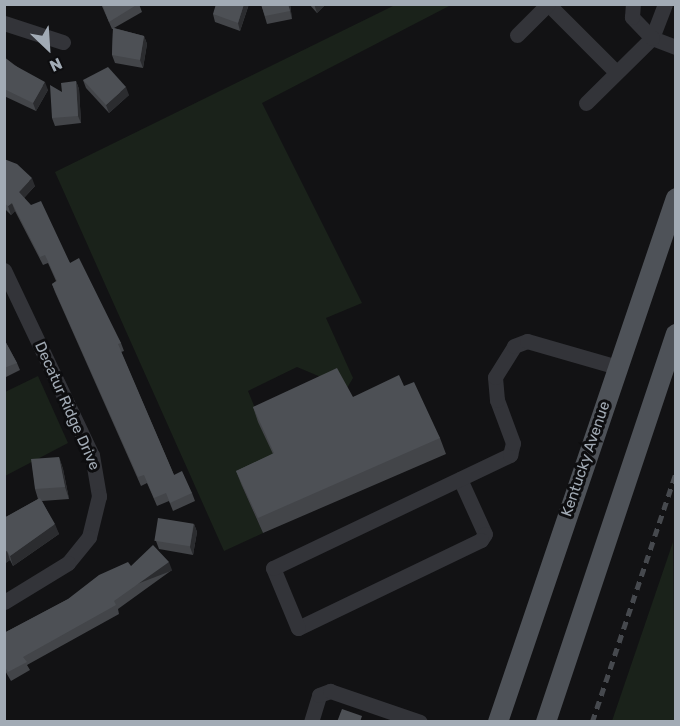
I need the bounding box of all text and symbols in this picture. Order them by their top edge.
north arrow [18,18,78,78]
text: N [47,54,65,76]
street label: Decatur Ridge Drive [31,339,103,473]
street label: Kentucky Avenue [558,399,614,519]

